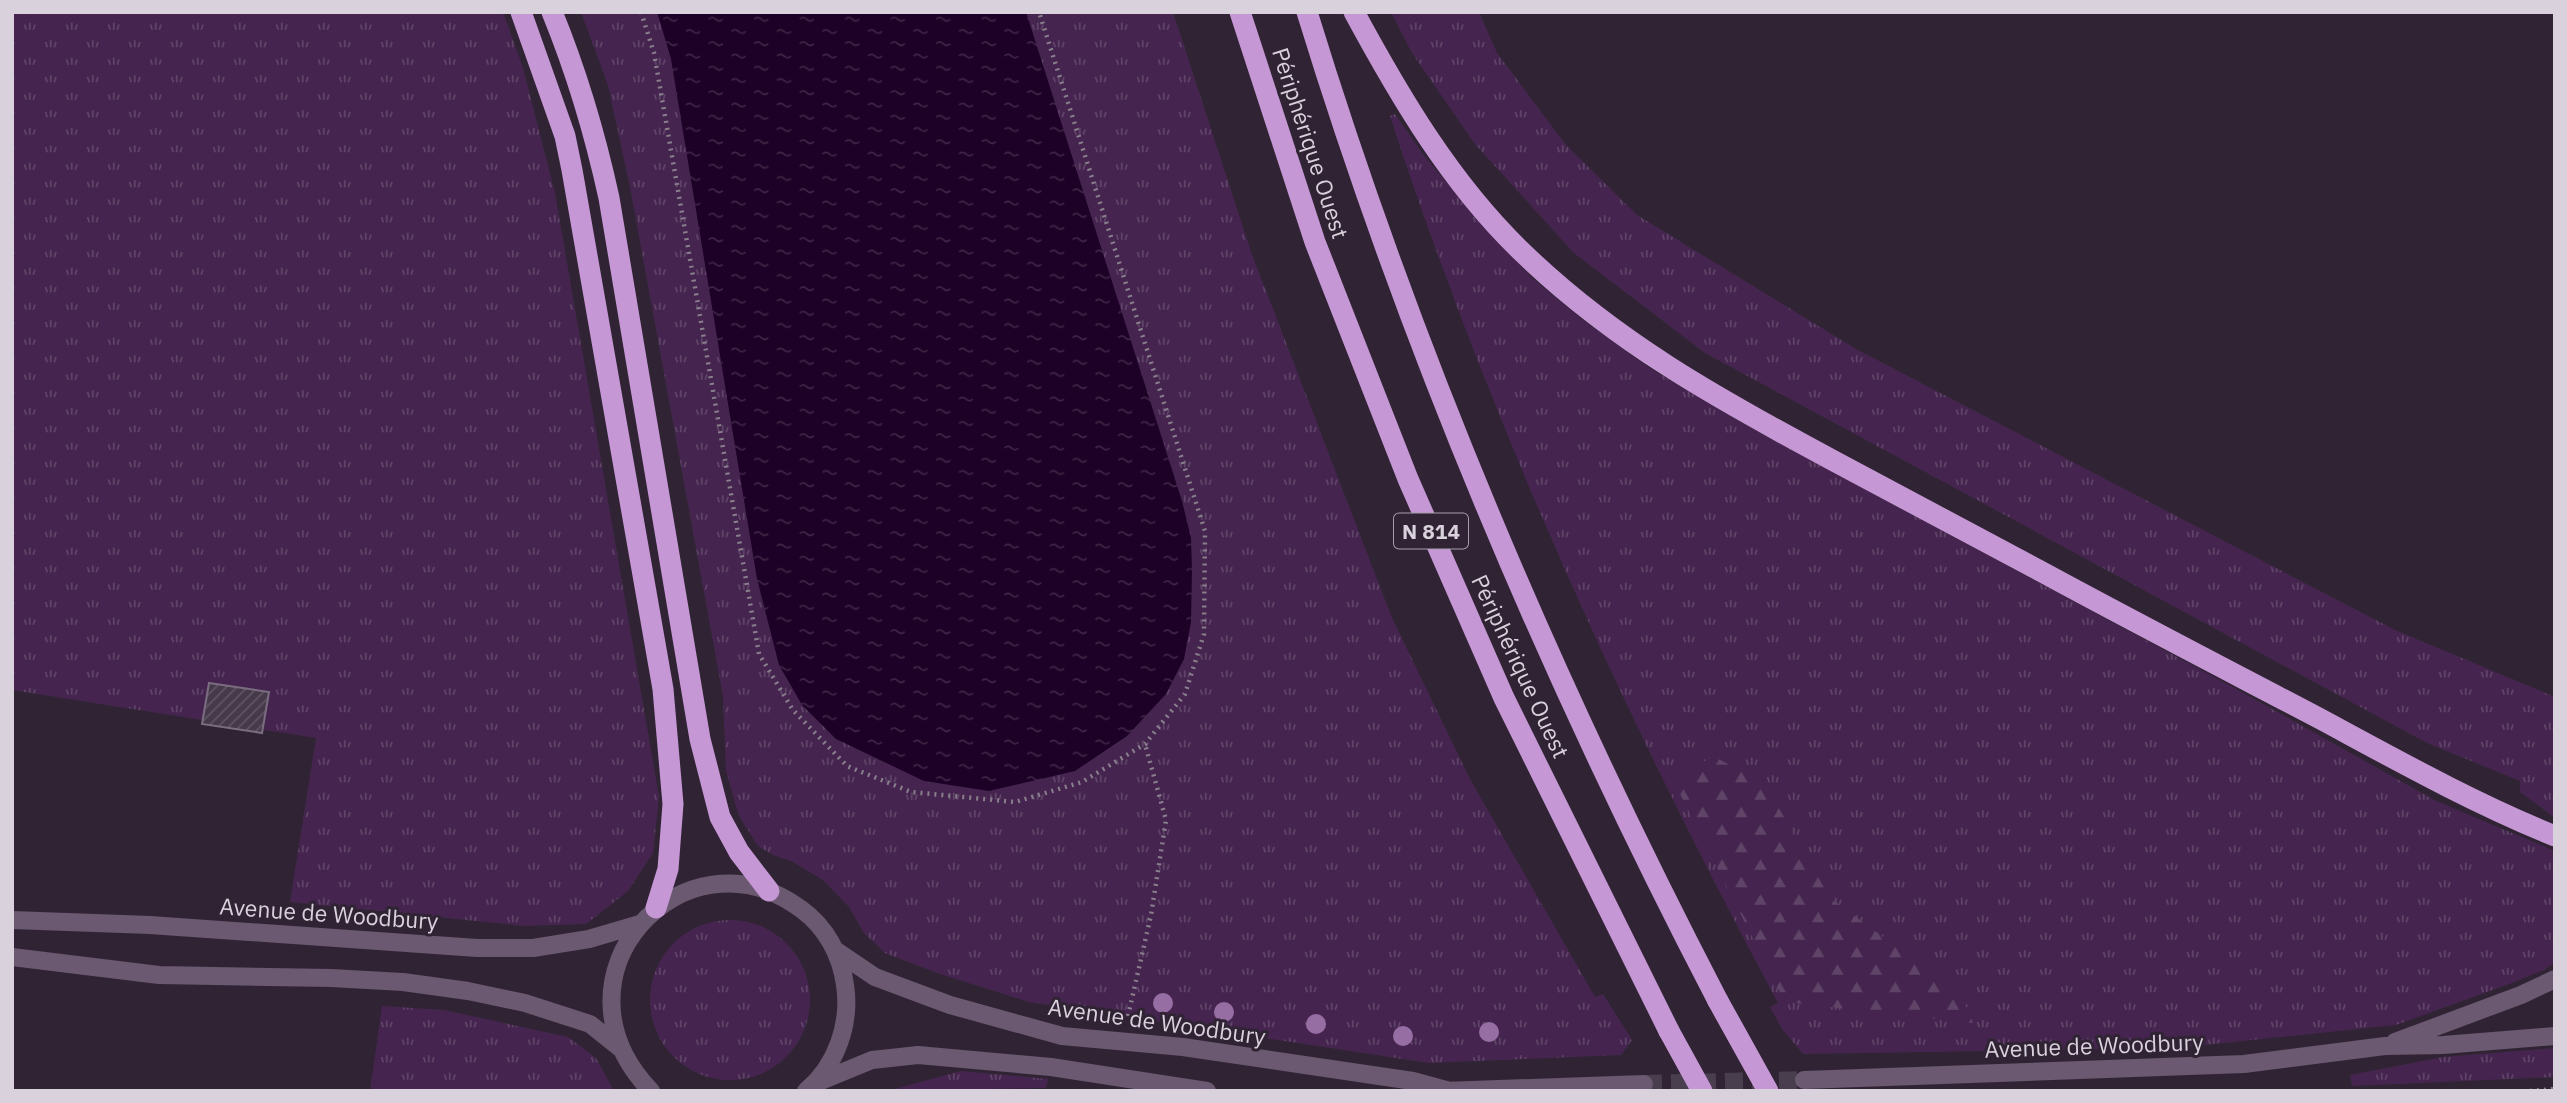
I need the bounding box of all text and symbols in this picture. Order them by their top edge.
street label: Périphérique Ouest [1266,44,1356,242]
road number: N 814 [1394,514,1468,548]
street label: Périphérique Ouest [1465,569,1577,763]
street label: Avenue de Woodbury [219,890,440,936]
street label: Avenue de Woodbury [1046,991,1268,1051]
street label: Avenue de Woodbury [1984,1026,2205,1064]

